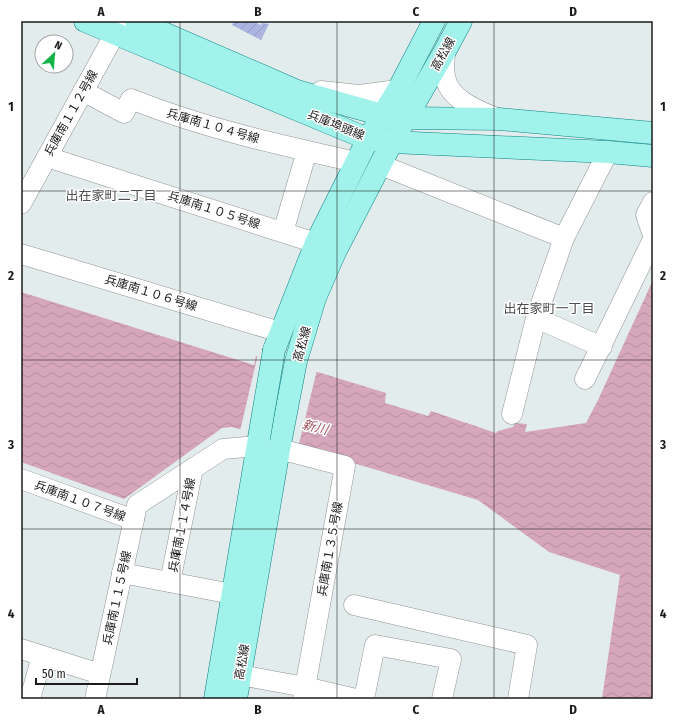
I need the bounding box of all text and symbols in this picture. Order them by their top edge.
text: A [96,4,105,19]
text: B [254,4,262,19]
text: C [413,4,420,19]
text: D [569,4,577,19]
north arrow [34,34,74,74]
street label: 高松線 [428,35,458,73]
text: N [52,38,64,53]
street label: 兵庫南１１２号線 [42,68,100,158]
text: 1 [8,99,14,114]
text: 1 [660,99,666,114]
street label: 兵庫南１０４号線 [165,106,261,146]
street label: 兵庫埠頭線 [306,107,366,143]
district label: 出在家町二丁目 [65,188,157,203]
street label: 兵庫南１０５号線 [166,189,262,231]
text: 2 [7,268,14,283]
text: 2 [659,268,666,283]
street label: 兵庫南１０６号線 [103,272,199,314]
district label: 出在家町一丁目 [503,301,595,316]
street label: 高松線 [290,325,314,363]
water label: 新川 [301,417,331,438]
text: 3 [7,437,14,452]
text: 3 [659,437,666,452]
street label: 兵庫南１１４号線 [166,477,198,573]
street label: 兵庫南１０７号線 [32,478,128,524]
street label: 兵庫南１３５号線 [315,501,345,597]
street label: 兵庫南１１５号線 [100,550,134,646]
text: 4 [8,606,15,621]
text: 4 [660,606,667,621]
street label: 高松線 [232,643,252,681]
scale bar [36,660,137,686]
text: 50 m [42,667,66,681]
text: A [96,702,105,717]
text: B [254,702,262,717]
text: C [413,702,420,717]
text: D [569,702,577,717]

